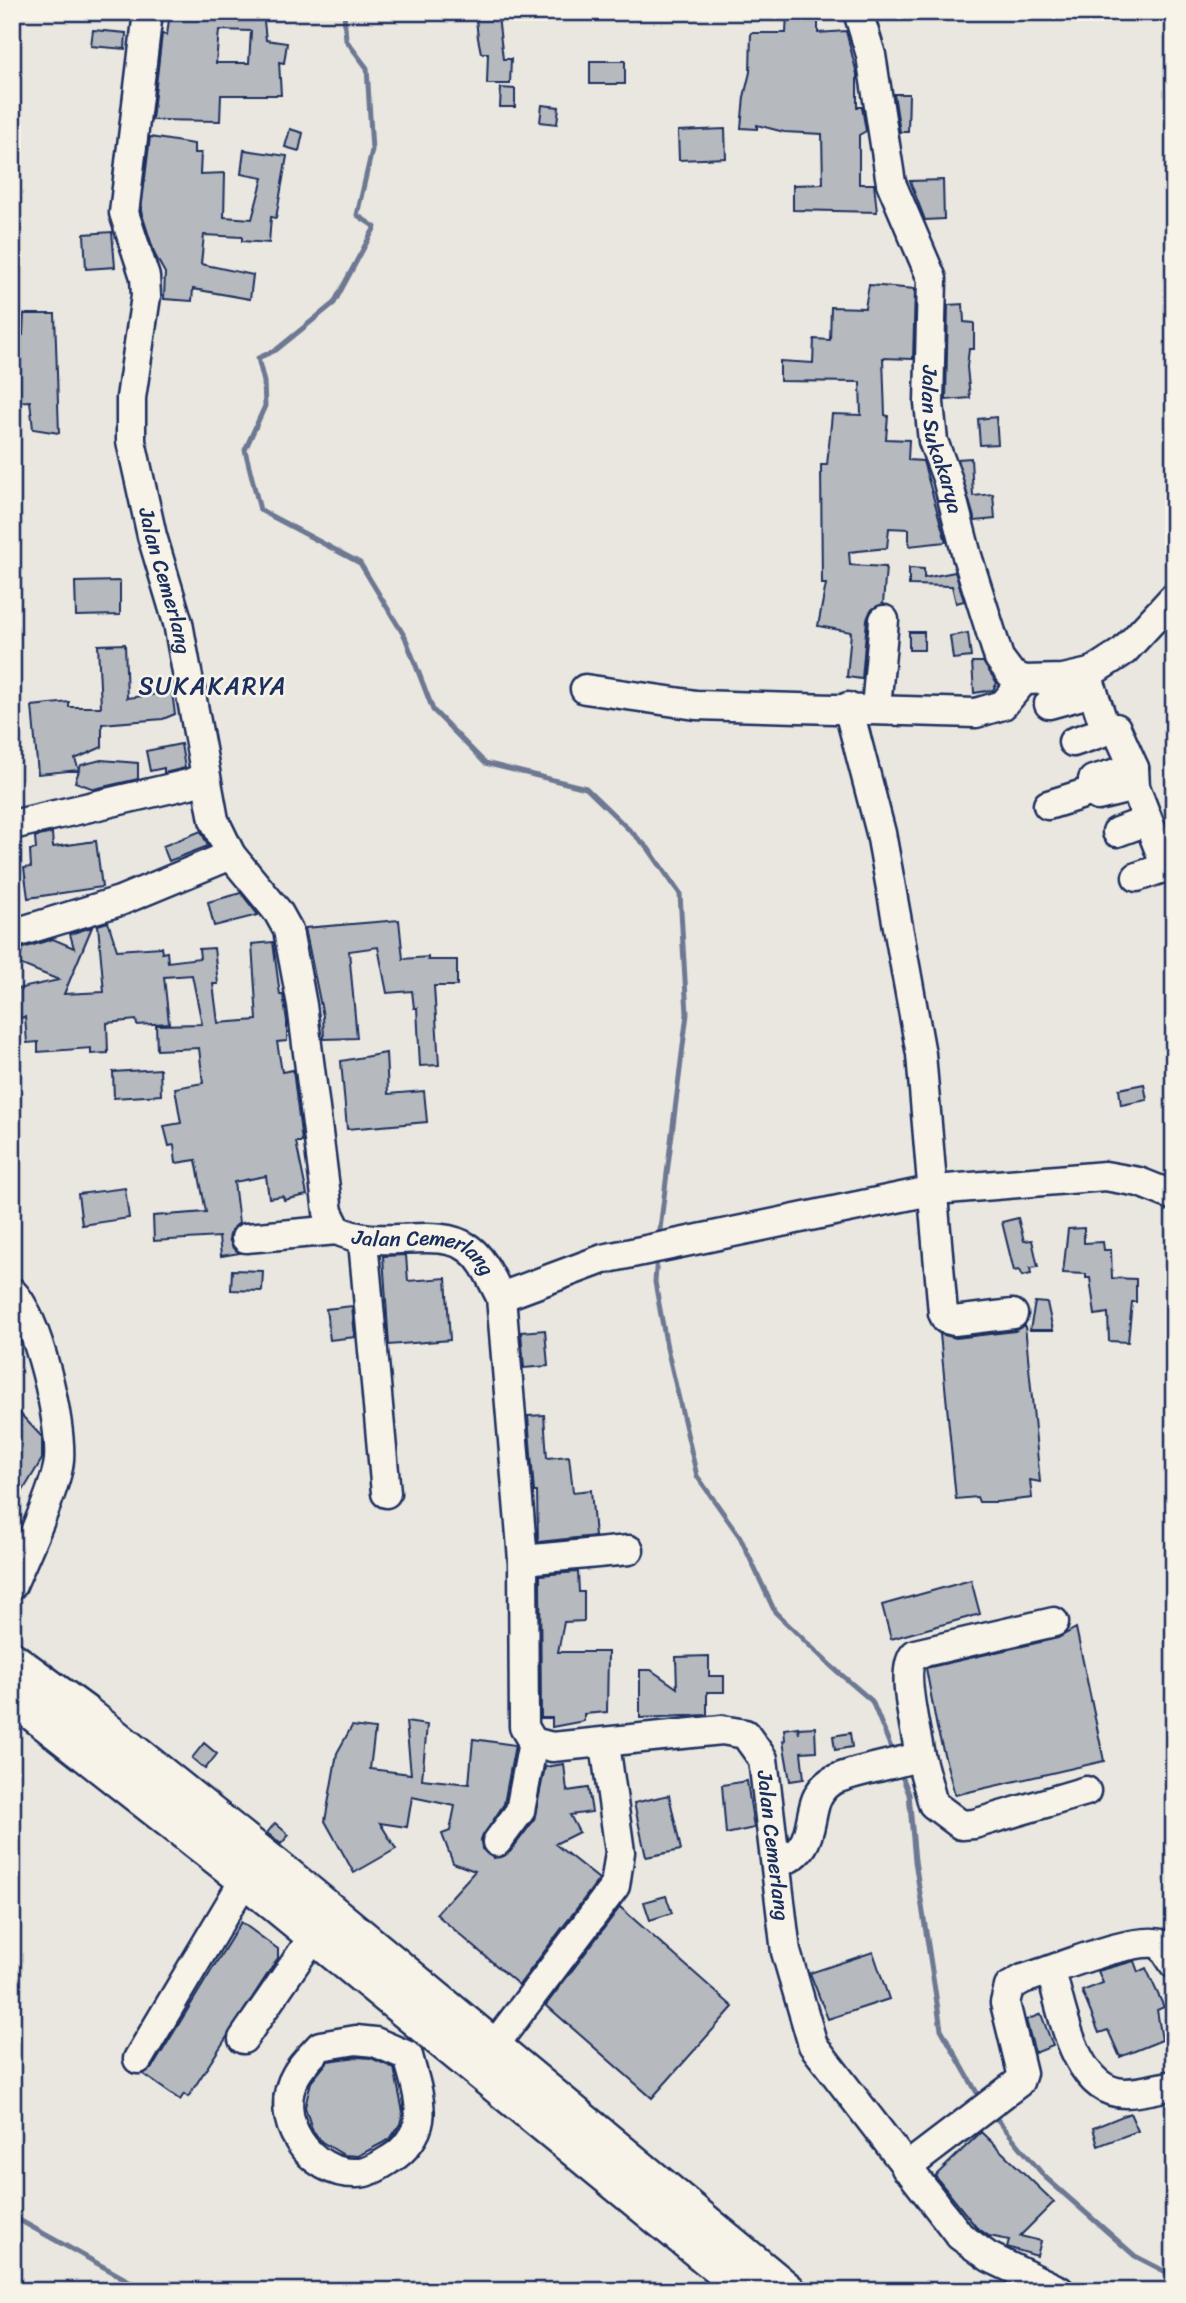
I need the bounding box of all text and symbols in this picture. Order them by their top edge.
street label: Jalan Sukakarya [910,364,974,518]
street label: Jalan Cemerlang [127,503,202,658]
district label: SUKAKARYA [138,665,288,707]
street label: Jalan Cemerlang [348,1217,506,1284]
street label: Jalan Cemerlang [745,1767,801,1923]

